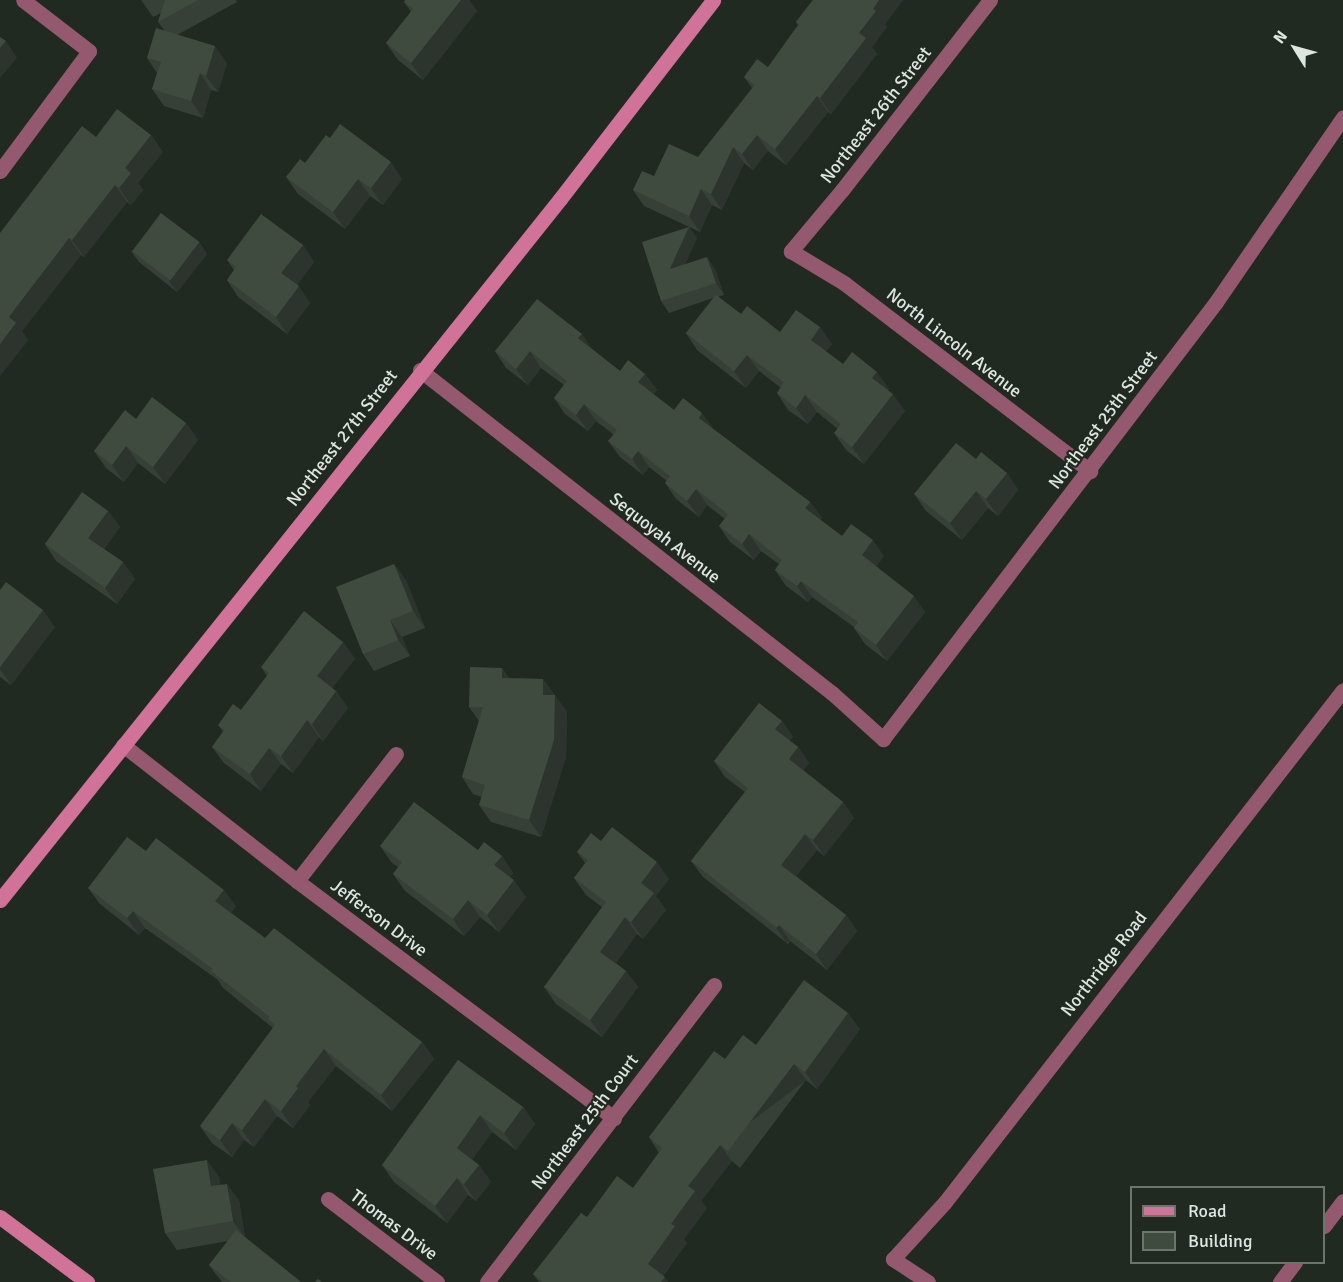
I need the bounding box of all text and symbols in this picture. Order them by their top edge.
north arrow [1265,18,1325,78]
text: N [1269,27,1292,48]
street label: Northeast 26th Street [816,42,936,188]
street label: North Lincoln Avenue [882,284,1026,402]
street label: Northeast 25th Street [1044,347,1162,493]
street label: Northeast 27th Street [282,365,402,511]
street label: Sequoyah Avenue [605,488,725,588]
street label: Jefferson Drive [326,875,432,961]
street label: Northridge Road [1056,907,1152,1021]
street label: Northeast 25th Court [527,1050,643,1194]
street label: Thomas Drive [346,1185,442,1265]
legend [1130,1186,1325,1264]
text: Road [1188,1200,1227,1222]
text: Building [1188,1230,1252,1252]

